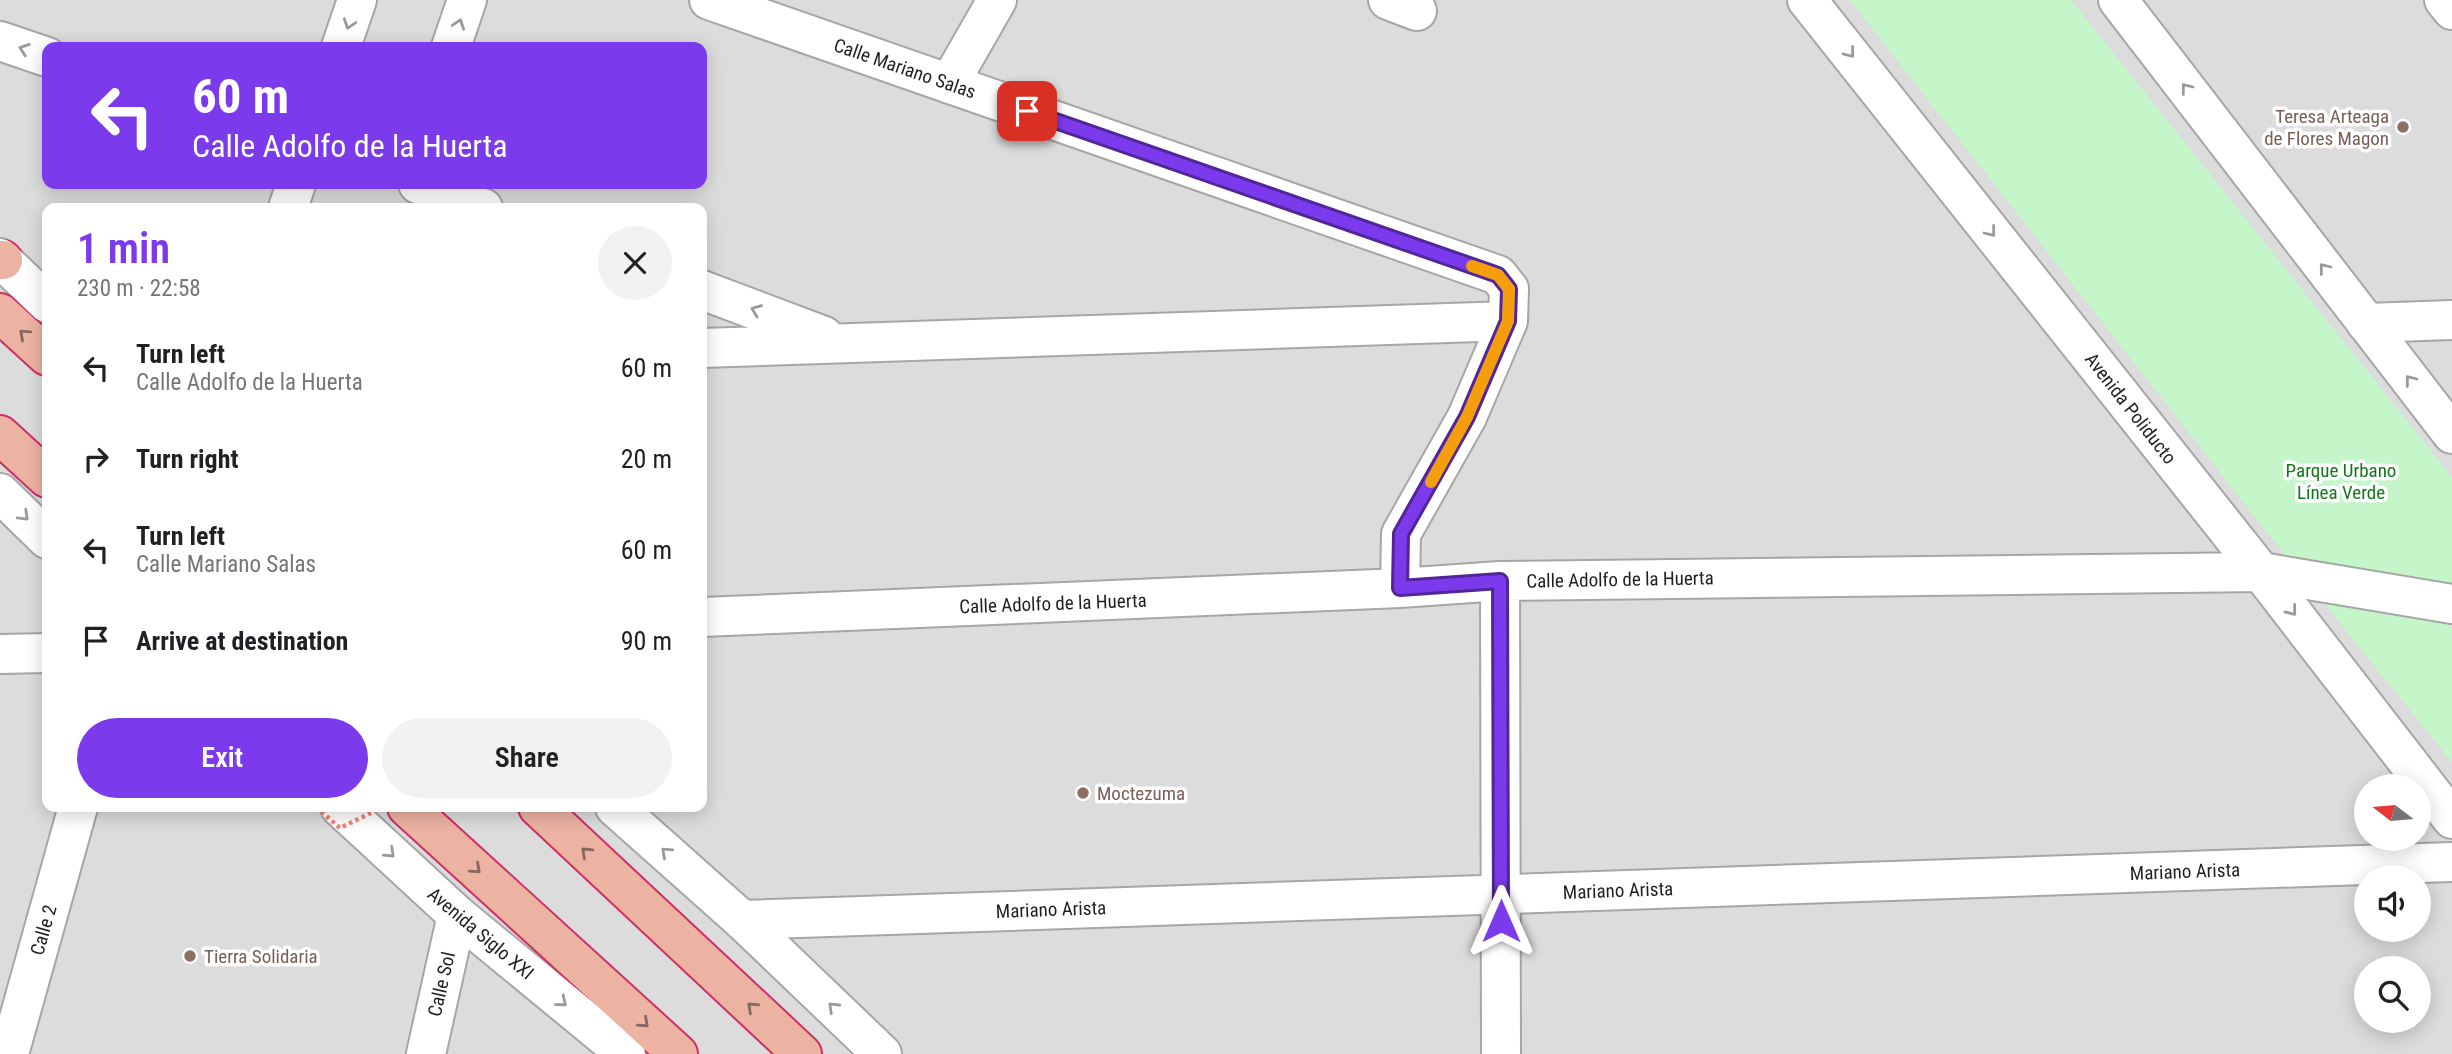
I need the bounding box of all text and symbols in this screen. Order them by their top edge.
one-way arrow [343,17,357,29]
one-way arrow [451,18,465,30]
street label: Calle Mariano Salas [831,33,979,104]
one-way arrow [18,43,30,57]
one-way arrow [1841,46,1854,58]
text: 60 m [192,68,289,125]
icon: left [77,70,168,161]
pin [997,81,1057,141]
one-way arrow [2181,84,2194,96]
icon: arrive [1008,92,1046,130]
place label: Teresa Arteaga de Flores Magon [2264,105,2389,150]
marker: Teresa Arteaga de Flores Magon [2395,119,2411,135]
text: Calle Adolfo de la Huerta [192,127,508,165]
text: 1 min [77,224,170,273]
one-way arrow [1983,224,1996,236]
button: close [598,226,672,300]
one-way arrow [2320,264,2333,276]
text: 230 m · 22:58 [77,275,201,302]
one-way arrow [750,305,762,319]
one-way arrow [19,330,32,343]
text: Turn left [136,339,225,369]
street label: Avenida Poliducto [2080,348,2181,469]
icon: left [77,349,115,387]
text: 60 m [621,353,672,383]
text: Calle Adolfo de la Huerta [136,369,363,396]
one-way arrow [2406,376,2419,388]
icon: right [77,440,115,478]
text: Turn right [136,444,238,474]
text: 20 m [621,444,672,474]
park label: Parque Urbano Línea Verde [2286,459,2396,504]
one-way arrow [15,508,28,521]
text: Turn left [136,521,225,551]
icon: left [77,531,115,569]
text: 60 m [621,535,672,565]
text: Calle Mariano Salas [136,551,316,578]
street label: Calle Adolfo de la Huerta [1526,566,1714,593]
street label: Calle Adolfo de la Huerta [959,589,1147,618]
one-way arrow [2283,604,2296,616]
icon: arrive [77,622,115,660]
text: Arrive at destination [136,626,348,656]
text: 90 m [621,626,672,656]
button: Exit [77,718,368,798]
button: Share [382,718,672,798]
north arrow [2354,774,2431,850]
map controls [2354,774,2431,1033]
place label: Moctezuma [1097,782,1185,805]
marker: Moctezuma [1075,785,1091,801]
one-way arrow [382,845,395,857]
one-way arrow [581,847,594,860]
one-way arrow [661,848,674,860]
street label: Mariano Arista [2129,858,2241,885]
one-way arrow [468,861,481,874]
button: sound [2354,865,2431,942]
street label: Mariano Arista [1562,877,1674,904]
street label: Avenida Siglo XXI [423,882,538,984]
position arrow [1464,884,1538,958]
street label: Mariano Arista [995,896,1107,923]
street label: Calle 2 [25,902,62,958]
place label: Tierra Solidaria [204,945,318,968]
marker: Tierra Solidaria [182,948,198,964]
street label: Calle Sol [423,950,460,1019]
button: search [2354,956,2431,1033]
one-way arrow [555,993,567,1006]
one-way arrow [828,1002,841,1015]
one-way arrow [747,1003,760,1016]
one-way arrow [636,1014,649,1027]

